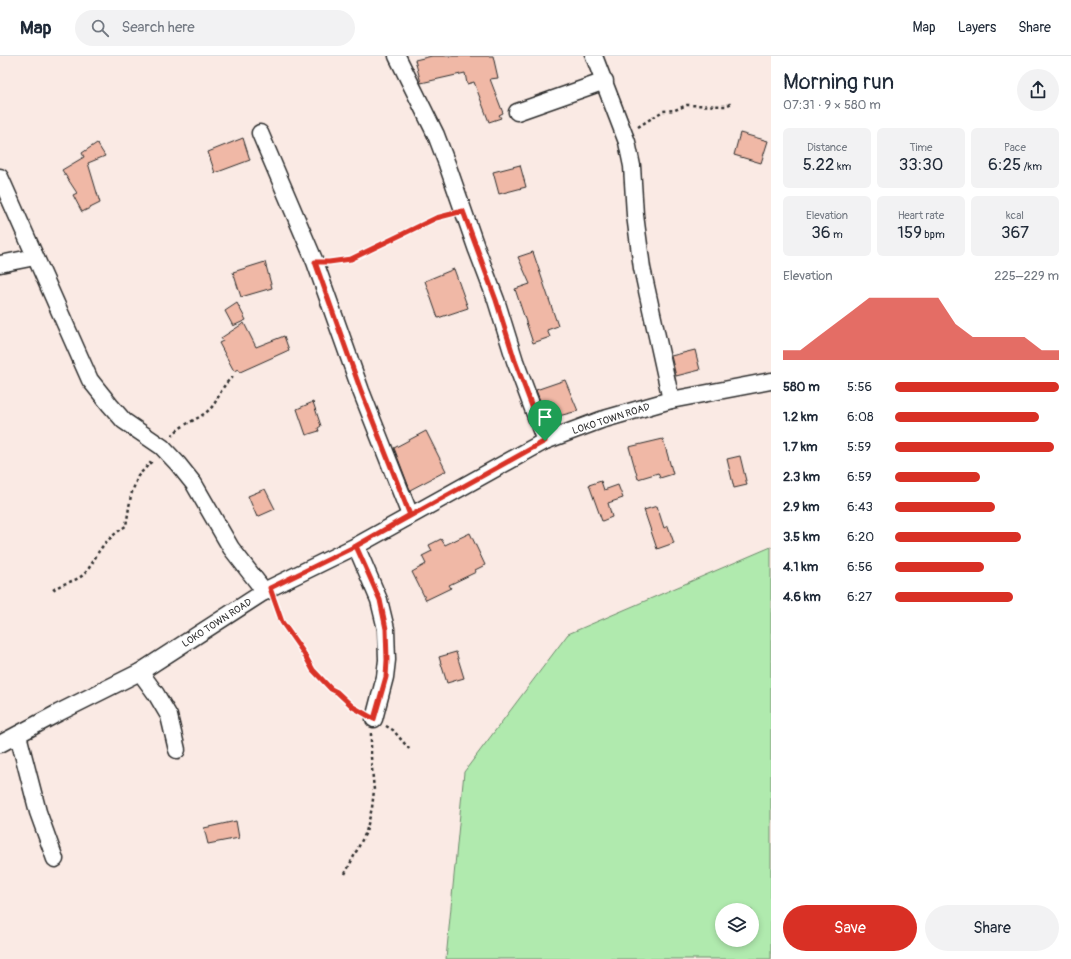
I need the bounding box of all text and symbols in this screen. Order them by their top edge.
search box [75,10,355,46]
text: Map [20,16,51,40]
icon: search [89,17,111,39]
text: Search here [121,18,195,37]
text: Map [913,19,936,36]
text: Layers [958,19,996,36]
text: Share [1018,19,1051,36]
text: Morning run [783,68,894,96]
button: share [1017,69,1059,111]
text: 07:31 · 9 × 580 m [783,97,881,113]
text: Distance [807,141,847,154]
text: Time [910,141,933,154]
text: Pace [1004,141,1026,154]
text: 5.22 [803,154,835,175]
text: 33:30 [899,154,943,175]
text: 6:25 [988,154,1021,175]
text: km [835,160,851,173]
text: /km [1021,160,1042,173]
text: Elevation [806,209,848,222]
text: Heart rate [898,209,944,222]
text: kcal [1006,209,1024,222]
text: 36 [811,222,831,243]
text: 159 [897,222,922,243]
text: 367 [1001,222,1029,243]
text: m [831,228,843,241]
text: bpm [922,228,945,241]
text: Elevation [783,268,833,284]
text: 225–229 m [994,268,1059,284]
text: 580 m [783,379,820,395]
text: 5:56 [847,379,872,395]
pin [528,400,562,441]
street label: LOKO TOWN ROAD [571,401,651,437]
icon: arrive [534,406,556,428]
text: 1.2 km [783,409,818,425]
text: 6:08 [847,409,873,425]
text: 1.7 km [783,439,818,455]
text: 5:59 [847,439,871,455]
text: 2.3 km [783,469,820,485]
text: 6:59 [847,469,872,485]
text: 2.9 km [783,499,820,515]
text: 6:43 [847,499,873,515]
text: 3.5 km [783,529,820,545]
text: 6:20 [847,529,874,545]
text: 4.1 km [783,559,818,575]
text: 6:56 [847,559,873,575]
text: 4.6 km [783,589,821,605]
text: 6:27 [847,589,872,605]
street label: LOKO TOWN ROAD [180,596,254,650]
map controls [715,903,759,947]
button: layers [715,903,759,947]
button: Save [783,905,917,951]
button: Share [925,905,1059,951]

